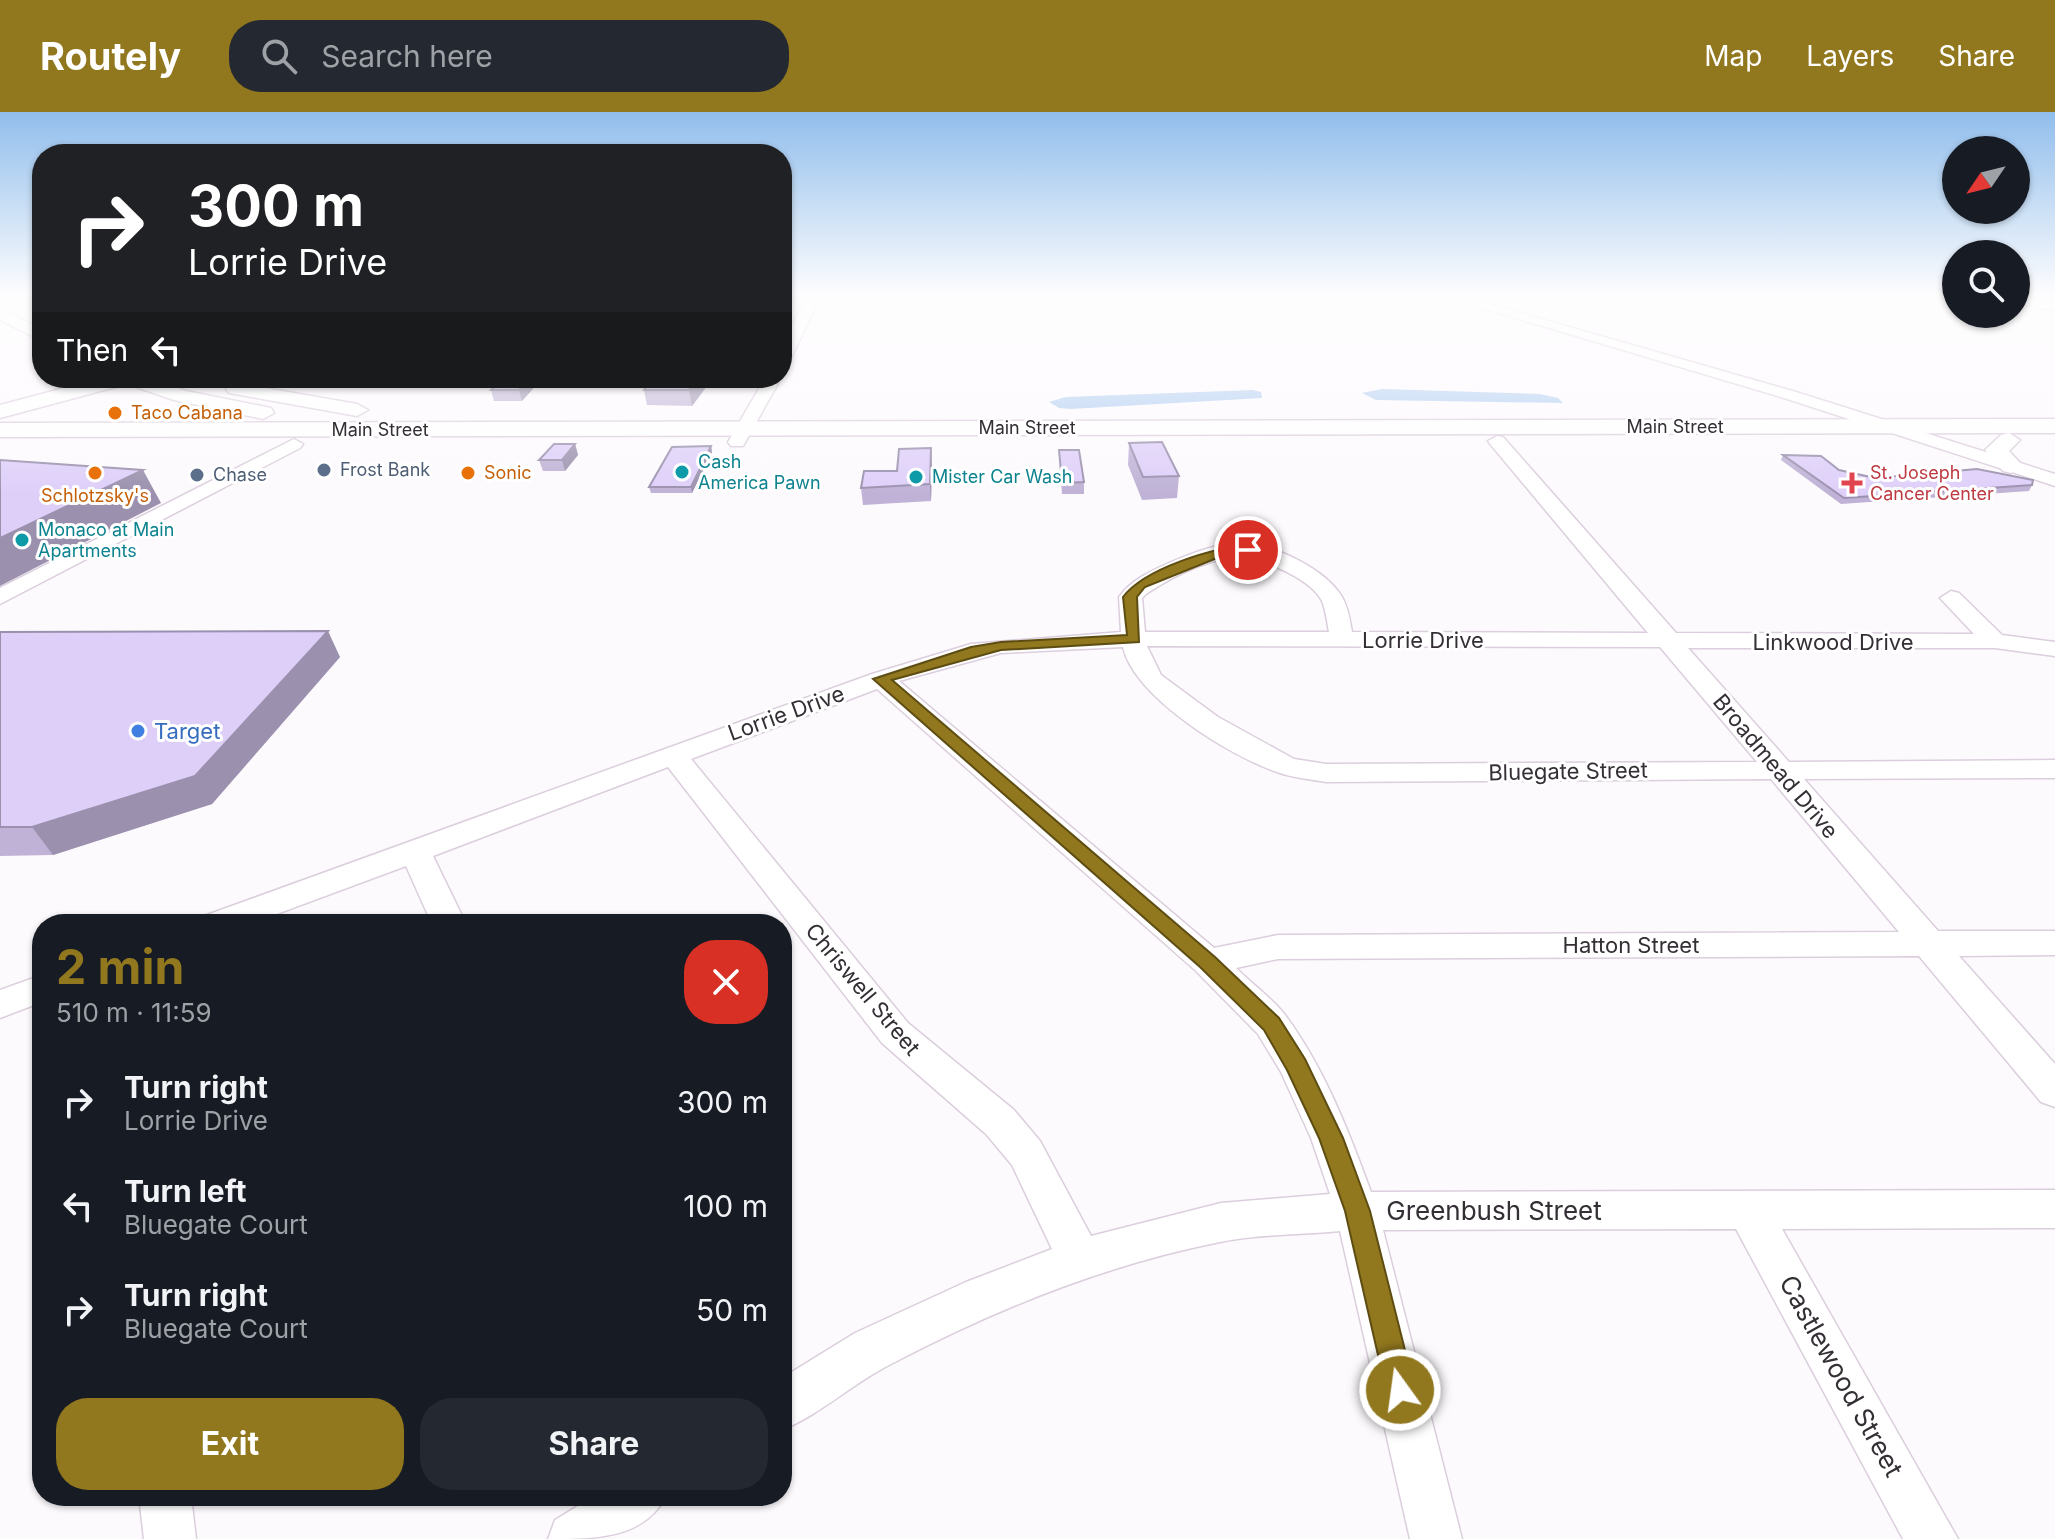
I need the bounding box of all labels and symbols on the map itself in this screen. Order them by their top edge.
north arrow [1942,136,2030,224]
place label: Taco Cabana [131,402,243,423]
marker: Taco Cabana [106,404,124,422]
street label: Main Street [1626,416,1724,437]
street label: Main Street [978,417,1076,438]
street label: Main Street [331,419,429,440]
place label: Cash America Pawn [698,451,821,493]
place label: Frost Bank [340,459,430,480]
marker: Frost Bank [315,461,333,479]
place label: Sonic [484,462,532,483]
place label: St. Joseph Cancer Center [1870,462,1994,504]
marker: Cash America Pawn [673,463,691,481]
marker: Schlotzsky's [86,464,104,482]
place label: Chase [213,464,267,485]
marker: Sonic [459,464,477,482]
marker: Chase [188,466,206,484]
place label: Mister Car Wash [932,466,1072,487]
marker: Mister Car Wash [907,468,925,486]
marker: St. Joseph Cancer Center [1841,472,1863,494]
place label: Schlotzsky's [41,485,149,506]
pin [1214,516,1282,584]
place label: Monaco at Main Apartments [38,519,174,561]
marker: Monaco at Main Apartments [13,531,31,549]
street label: Lorrie Drive [1362,627,1484,653]
street label: Linkwood Drive [1752,629,1914,655]
street label: Lorrie Drive [724,680,848,746]
street label: Broadmead Drive [1708,689,1844,843]
place label: Target [154,718,220,744]
marker: Target [129,722,147,740]
street label: Bluegate Street [1488,757,1648,785]
street label: Chriswell Street [800,918,926,1060]
street label: Hatton Street [1563,932,1699,958]
street label: Greenbush Street [1386,1195,1602,1226]
street label: Castlewood Street [1773,1270,1910,1482]
position arrow [1358,1348,1442,1432]

